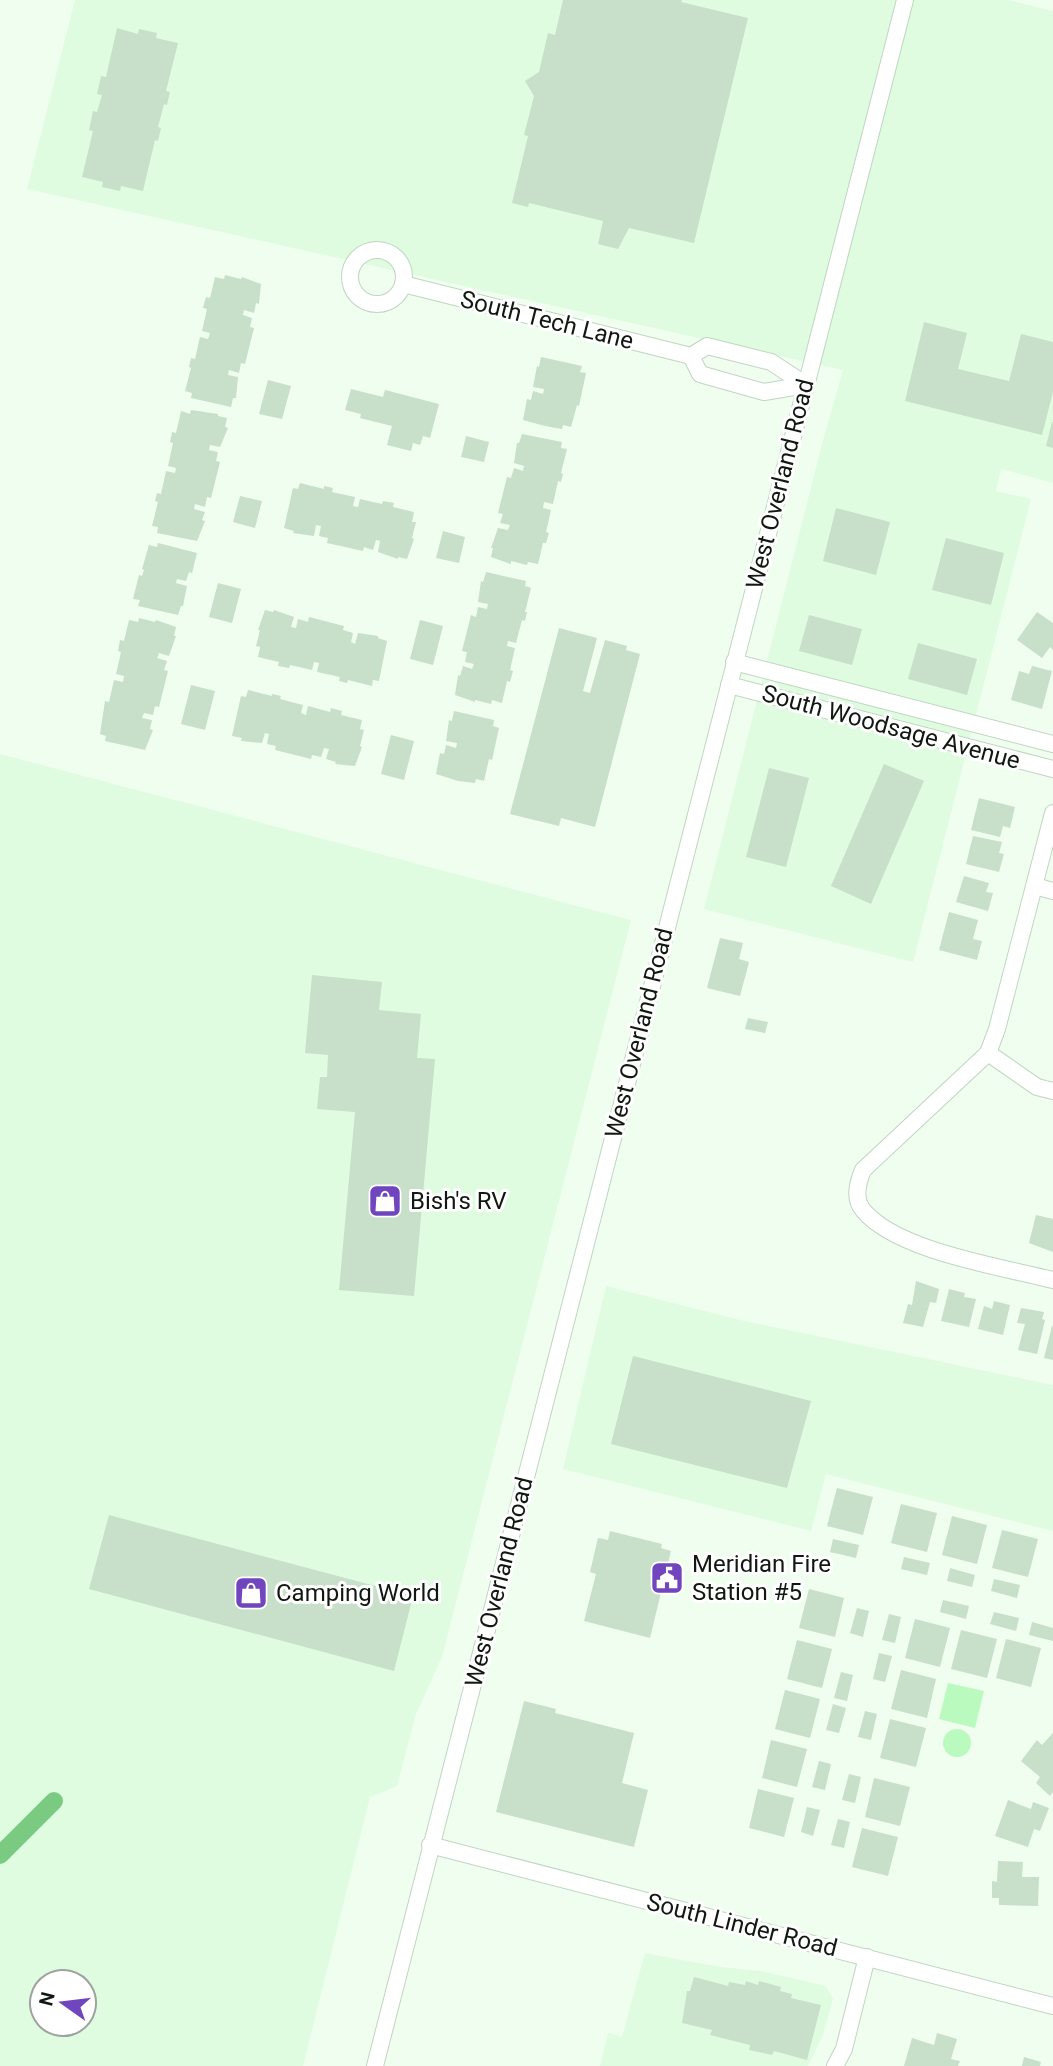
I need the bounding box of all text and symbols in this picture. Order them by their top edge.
street label: South Tech Lane [458,285,636,355]
street label: West Overland Road [740,376,820,592]
street label: South Woodsage Avenue [759,679,1023,775]
street label: West Overland Road [599,925,679,1141]
shop icon: Bish's RV [366,1182,404,1220]
place label: Bish's RV [410,1187,507,1215]
street label: West Overland Road [459,1474,539,1690]
place label: Meridian Fire Station #5 [692,1550,831,1606]
public building icon: Meridian Fire Station #5 [648,1559,686,1597]
shop icon: Camping World [232,1574,270,1612]
place label: Camping World [276,1579,440,1607]
street label: South Linder Road [644,1888,840,1962]
north arrow [28,1968,98,2038]
text: N [34,1990,60,2008]

